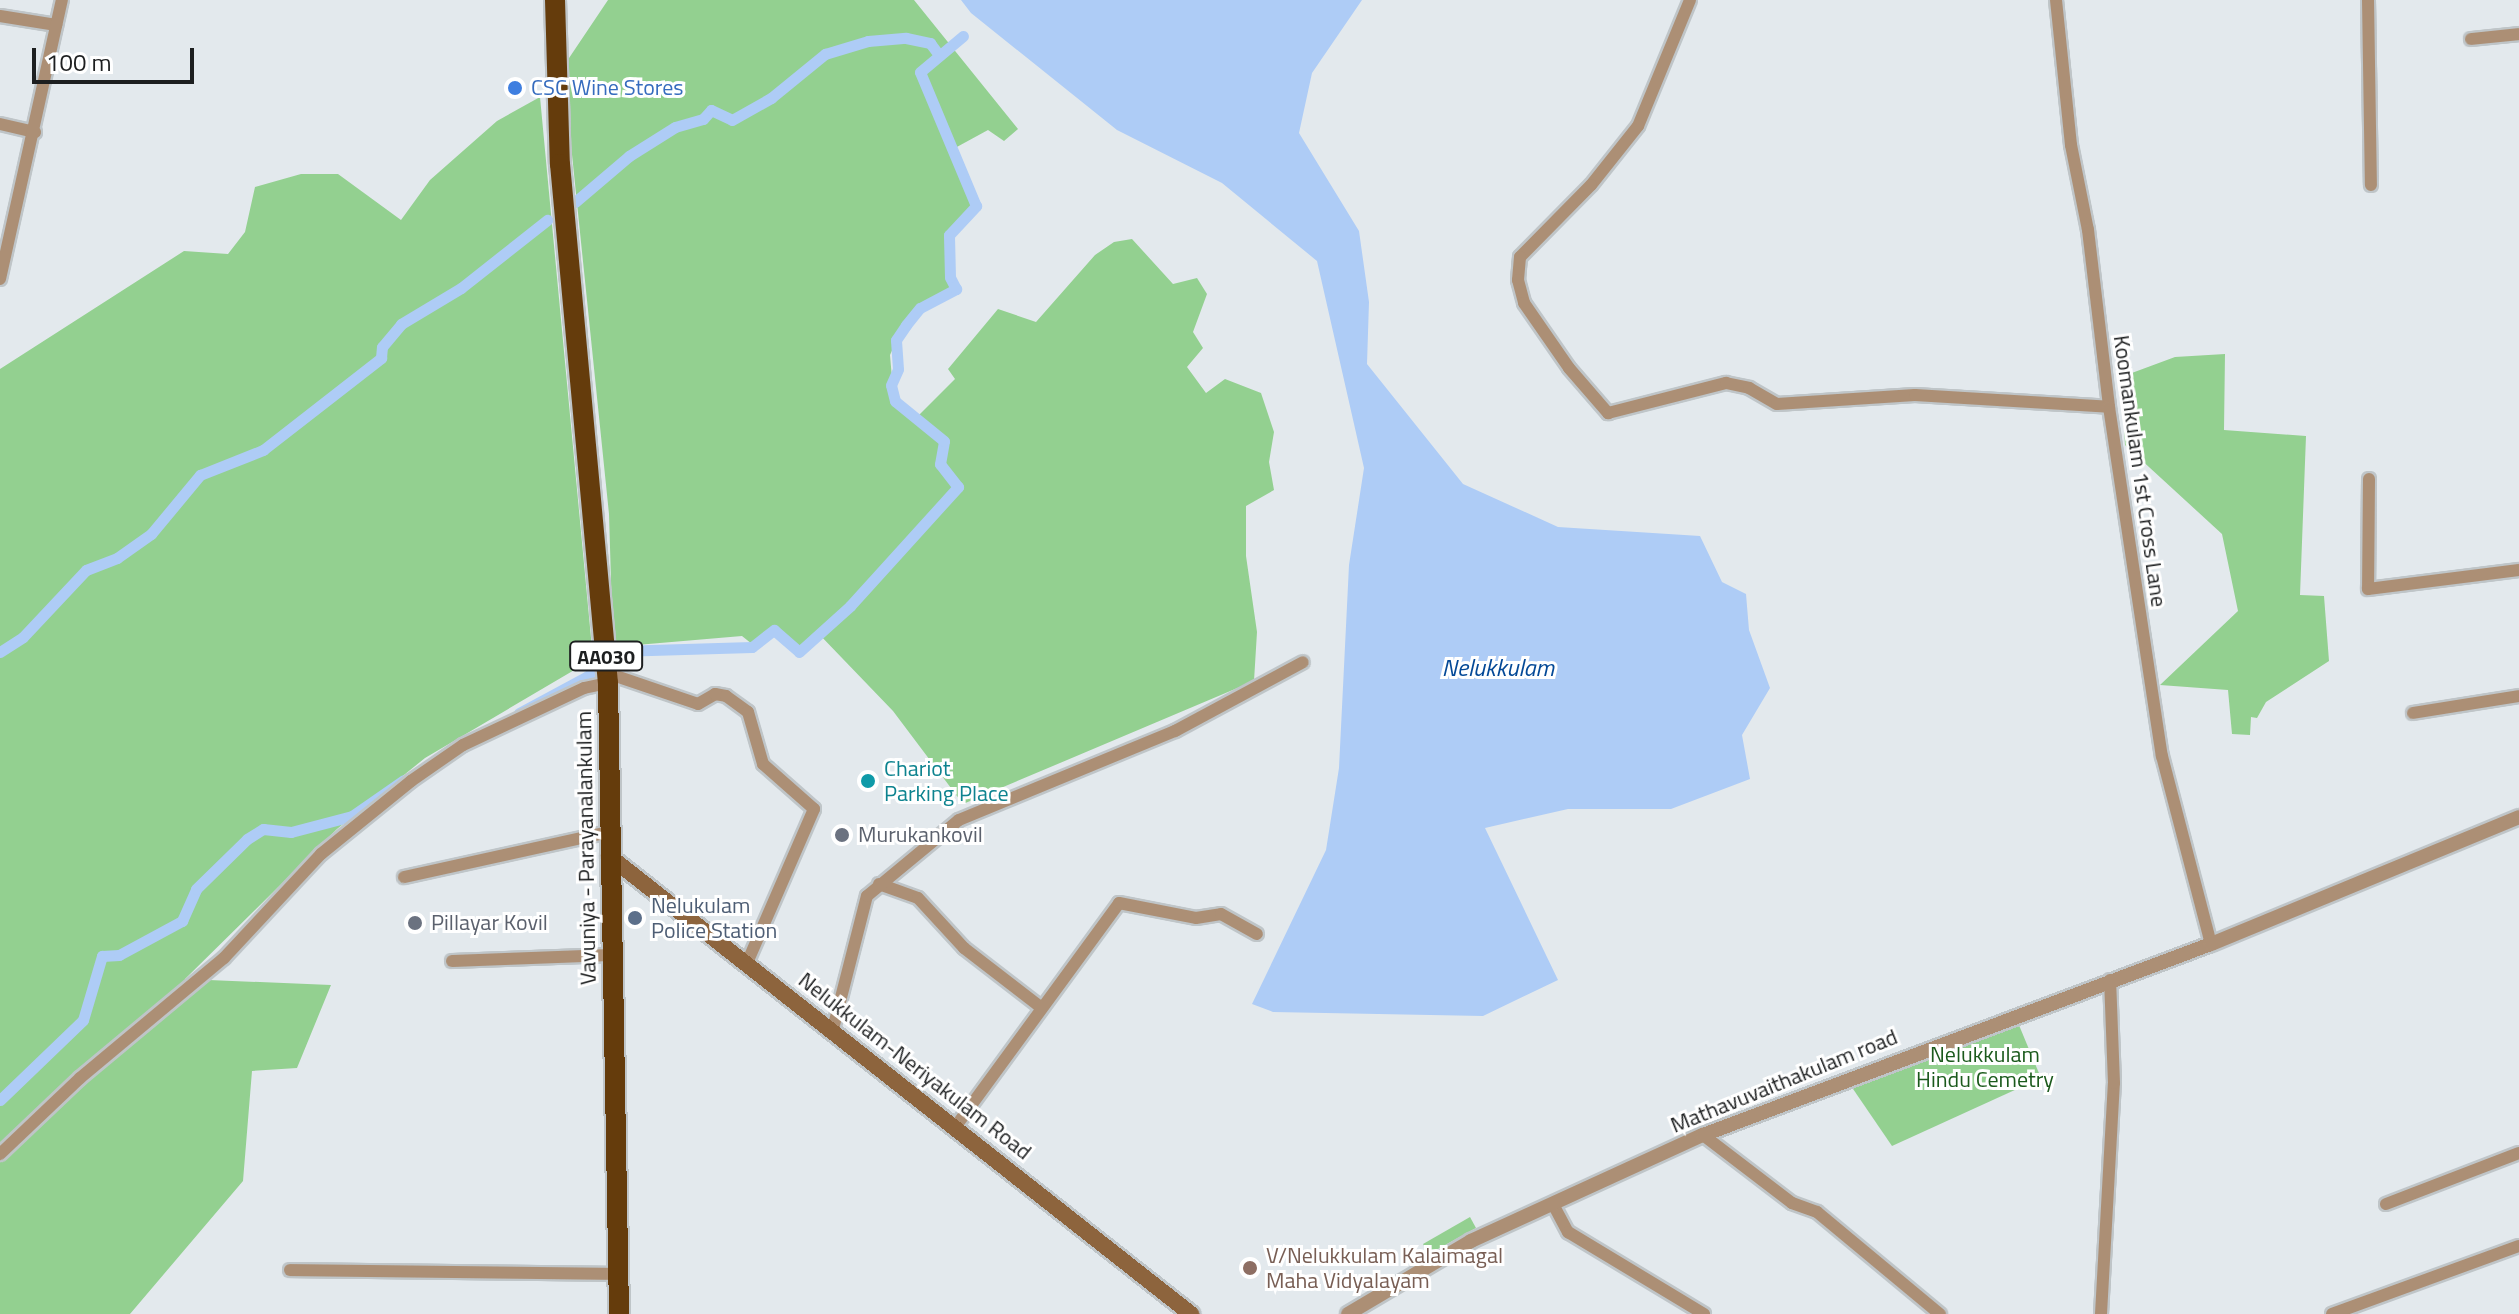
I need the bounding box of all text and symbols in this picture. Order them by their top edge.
scale bar [36,32,198,82]
text: 100 m [46,44,112,80]
place label: CSC Wine Stores [531,75,684,101]
marker: CSC Wine Stores [506,79,524,97]
street label: Koomankulam 1st Cross Lane [2108,334,2172,608]
road number: AA030 [568,640,644,672]
water label: Nelukkulam [1442,654,1554,682]
street label: Vavuniya - Parayanalankulam [570,711,602,985]
place label: Chariot Parking Place [884,755,1009,806]
marker: Chariot Parking Place [859,772,877,790]
place label: Murukankovil [858,822,983,848]
marker: Murukankovil [833,826,851,844]
place label: Nelukulam Police Station [651,892,777,944]
marker: Nelukulam Police Station [626,909,644,927]
place label: Pillayar Kovil [431,910,548,936]
marker: Pillayar Kovil [406,914,424,932]
street label: Nelukkulam-Neriyakulam Road [793,967,1037,1165]
street label: Mathavuvaithakulam road [1667,1023,1901,1139]
park label: Nelukkulam Hindu Cemetry [1916,1041,2054,1092]
place label: V/Nelukkulam Kalaimagal Maha Vidyalayam [1266,1242,1503,1294]
marker: V/Nelukkulam Kalaimagal Maha Vidyalayam [1241,1259,1259,1277]

